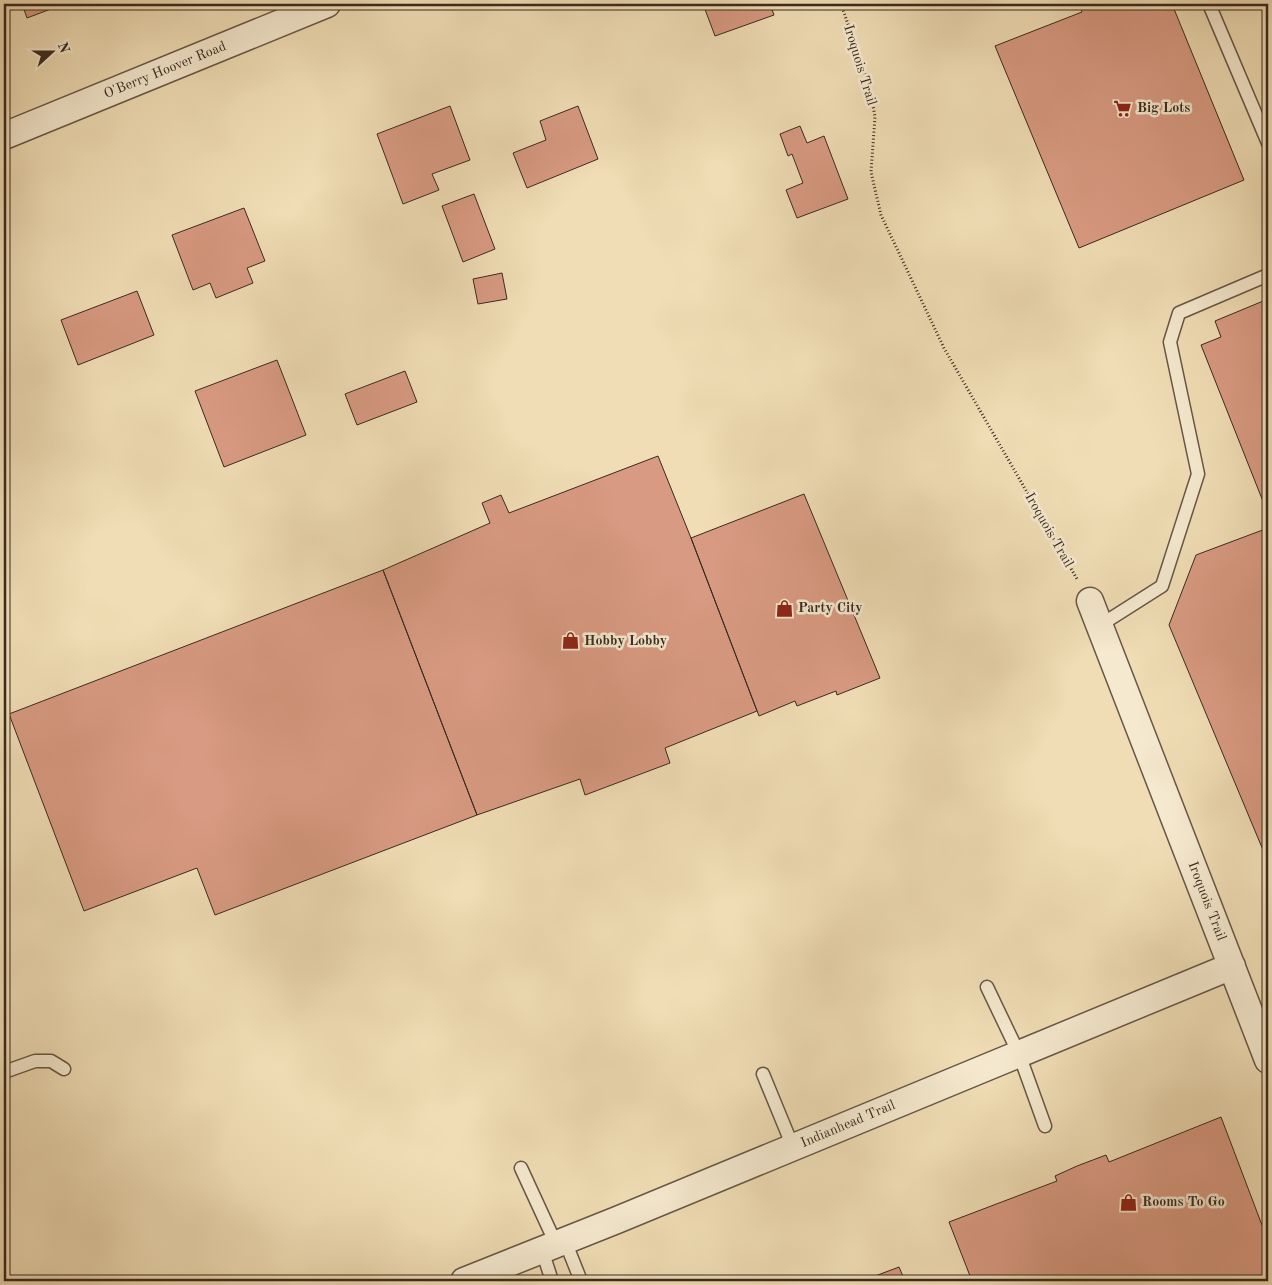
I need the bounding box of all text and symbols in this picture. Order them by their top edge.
street label: Iroquois Trail [841,23,879,107]
north arrow [28,28,78,78]
street label: O'Berry Hoover Road [102,39,228,101]
text: N [55,40,72,55]
supermarket icon: Big Lots [1113,98,1133,118]
place label: Big Lots [1137,101,1190,115]
street label: Iroquois Trail [1022,490,1076,570]
shop icon: Party City [774,598,794,618]
place label: Party City [798,601,863,615]
shop icon: Hobby Lobby [560,631,580,651]
place label: Hobby Lobby [584,634,667,648]
street label: Iroquois Trail [1185,859,1229,943]
street label: Indianhead Trail [799,1098,897,1150]
shop icon: Rooms To Go [1118,1192,1138,1212]
place label: Rooms To Go [1142,1195,1225,1209]

